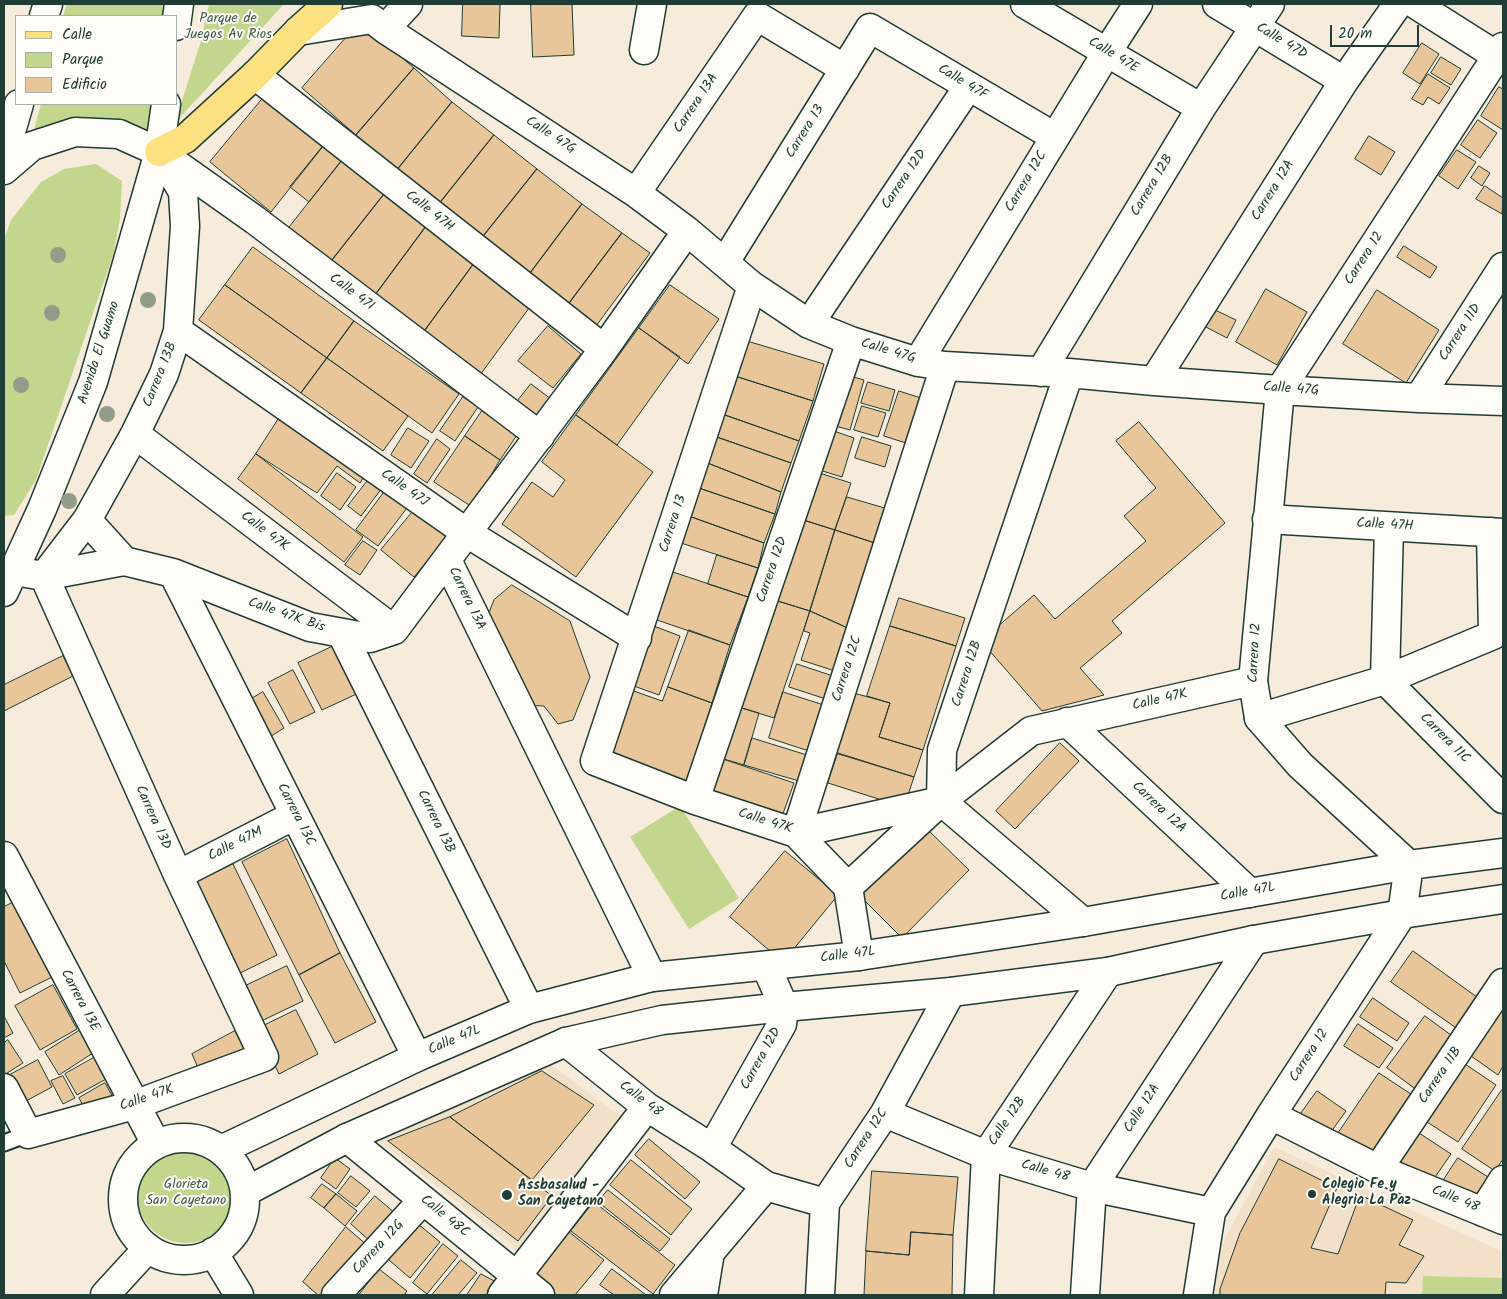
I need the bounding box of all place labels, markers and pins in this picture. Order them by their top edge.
place label: Colegio Fe y Alegria La Paz [1322,1178,1411,1210]
place label: Assbasalud - San Cayetano [518,1179,603,1212]
marker: Assbasalud - San Cayetano [500,1188,514,1202]
marker: Colegio Fe y Alegria La Paz [1306,1188,1318,1200]

